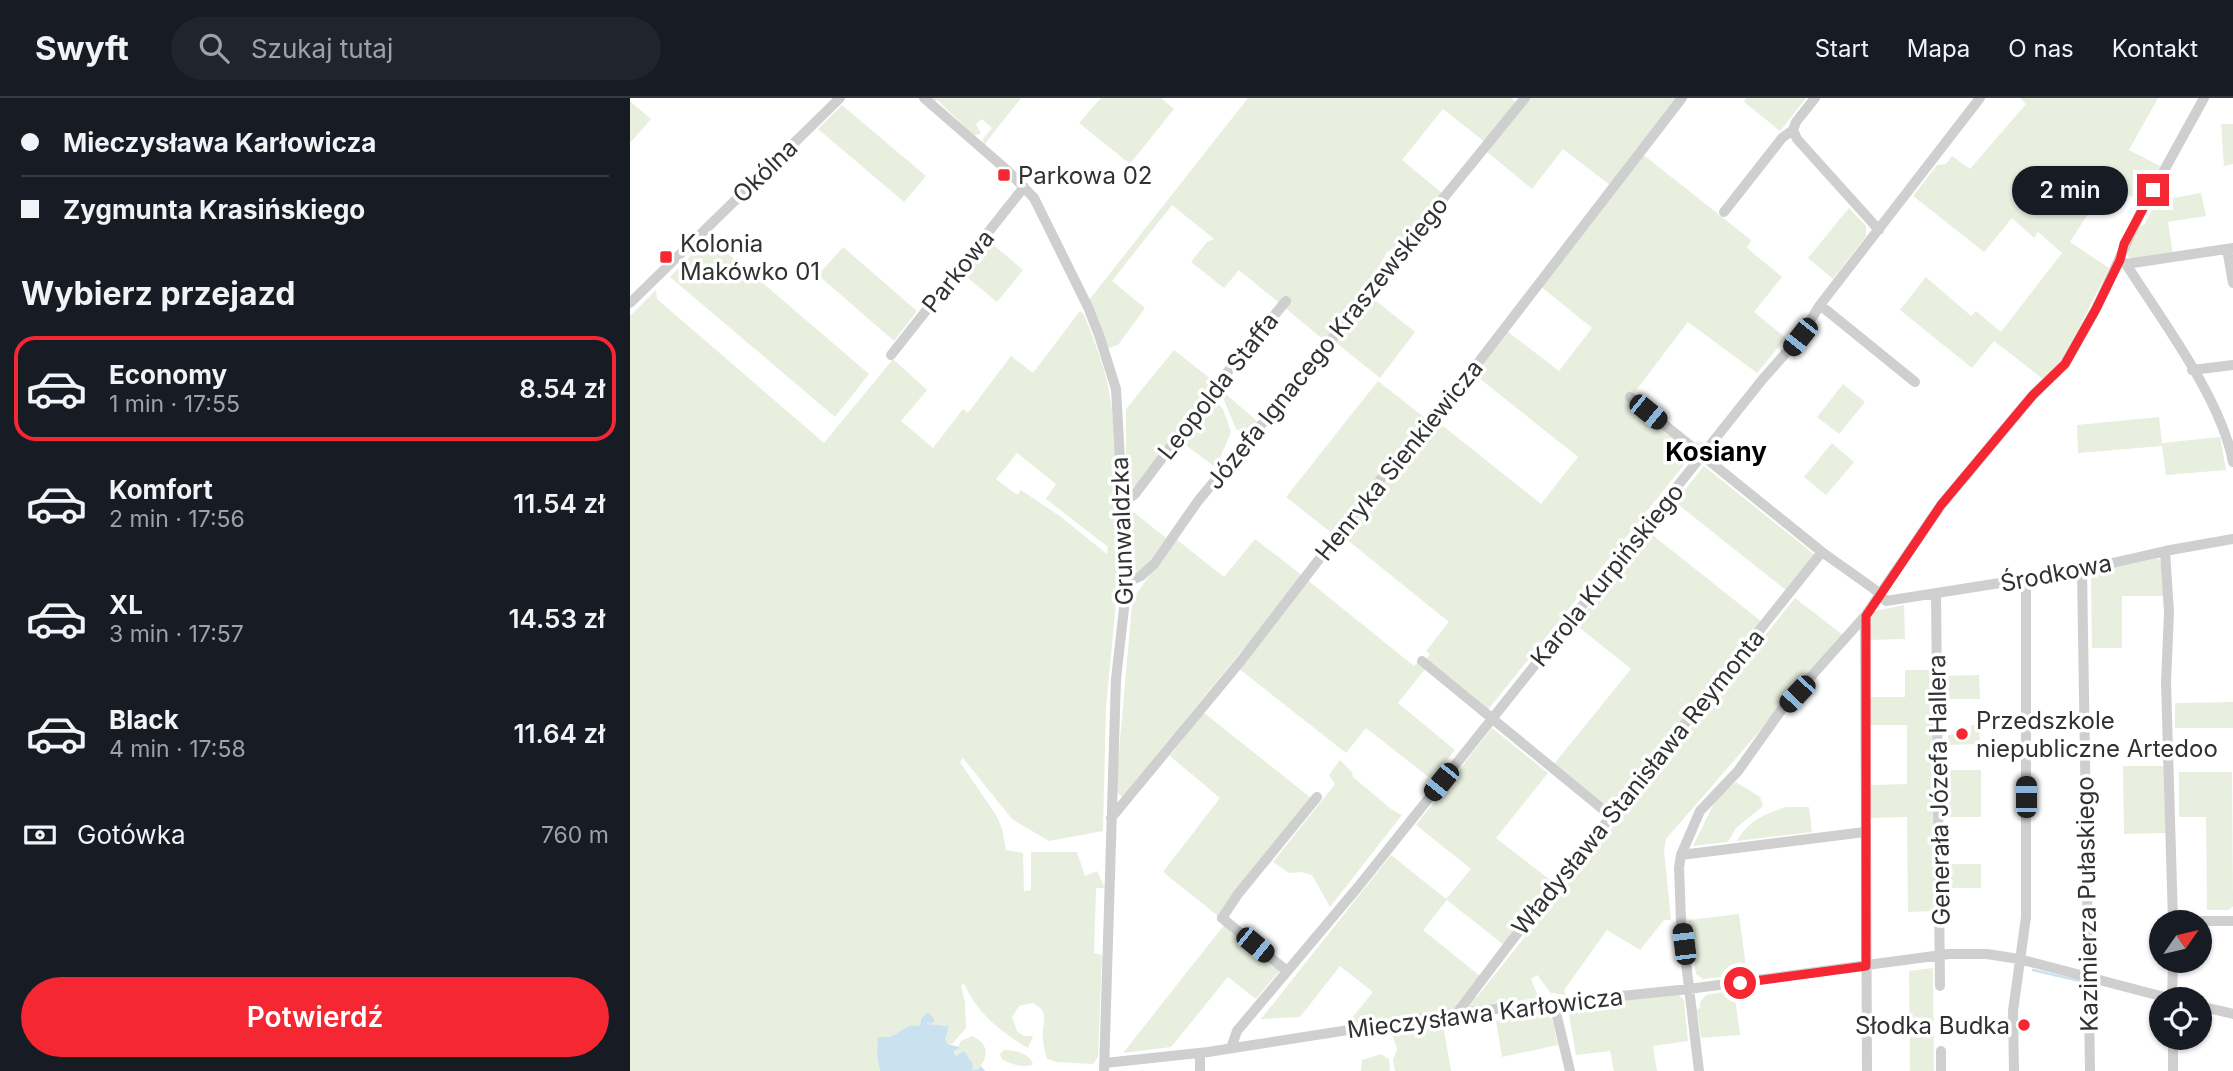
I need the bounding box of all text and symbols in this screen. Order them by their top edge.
search box [171,17,661,80]
text: Swyft [35,28,129,68]
icon: search [195,29,233,67]
text: Szukaj tutaj [251,33,393,64]
text: Start [1815,34,1869,63]
text: Mapa [1907,34,1970,63]
text: O nas [2008,34,2074,63]
text: Kontakt [2112,34,2198,63]
text: Mieczysława Karłowicza [63,127,376,158]
street label: Okólna [727,133,803,209]
place label: Parkowa 02 [1018,161,1152,190]
callout: 2 min [2013,166,2128,214]
marker: Parkowa 02 [996,167,1012,183]
route end [2137,174,2169,206]
text: 2 min [2040,176,2100,204]
street label: Józefa Ignacego Kraszewskiego [1200,191,1454,495]
text: Zygmunta Krasińskiego [63,194,365,225]
street label: Parkowa [916,224,1000,318]
place label: Kolonia Makówko 01 [680,229,820,286]
marker: Kolonia Makówko 01 [658,249,674,265]
text: Wybierz przejazd [21,274,295,313]
street label: Leopolda Staffa [1152,307,1284,465]
car [1779,314,1822,360]
street label: Henryka Sienkiewicza [1309,354,1489,566]
icon: car [25,357,88,420]
text: Economy [109,359,227,390]
text: 8.54 zł [519,373,605,404]
text: 1 min · 17:55 [109,390,240,418]
car [1626,391,1671,433]
district label: Kosiany [1665,436,1767,467]
street label: Grunwaldzka [1105,456,1139,606]
icon: car [25,472,88,535]
text: Komfort [109,474,213,505]
street label: Karola Kurpińskiego [1524,478,1690,672]
text: 11.54 zł [513,488,605,519]
text: 2 min · 17:56 [109,505,245,533]
street label: Środkowa [1998,548,2114,598]
icon: car [25,587,88,650]
text: XL [109,589,143,620]
text: 14.53 zł [509,603,605,634]
text: 3 min · 17:57 [109,620,244,648]
street label: Władysława Stanisława Reymonta [1506,623,1770,941]
street label: Generała Józefa Hallera [1922,654,1956,926]
car [1775,671,1820,717]
icon: car [25,702,88,765]
text: Black [109,704,179,735]
place label: Przedszkole niepubliczne Artedoo [1976,706,2218,763]
text: 11.64 zł [513,718,605,749]
marker: Przedszkole niepubliczne Artedoo [1954,726,1970,742]
text: 4 min · 17:58 [109,735,246,763]
car [1420,759,1463,805]
car [2016,776,2037,818]
street label: Kazimierza Pułaskiego [2070,776,2104,1032]
icon: cash [21,816,59,854]
text: Gotówka [77,819,186,850]
text: 760 m [541,821,609,849]
north arrow [2149,910,2212,973]
map controls [2149,910,2212,1050]
car [1672,922,1697,966]
car [1233,924,1278,966]
route start [1724,967,1756,999]
button: Potwierdź [21,977,609,1057]
street label: Mieczysława Karłowicza [1345,982,1625,1044]
button: locate [2149,987,2212,1050]
place label: Słodka Budka [1855,1011,2010,1040]
marker: Słodka Budka [2016,1017,2032,1033]

